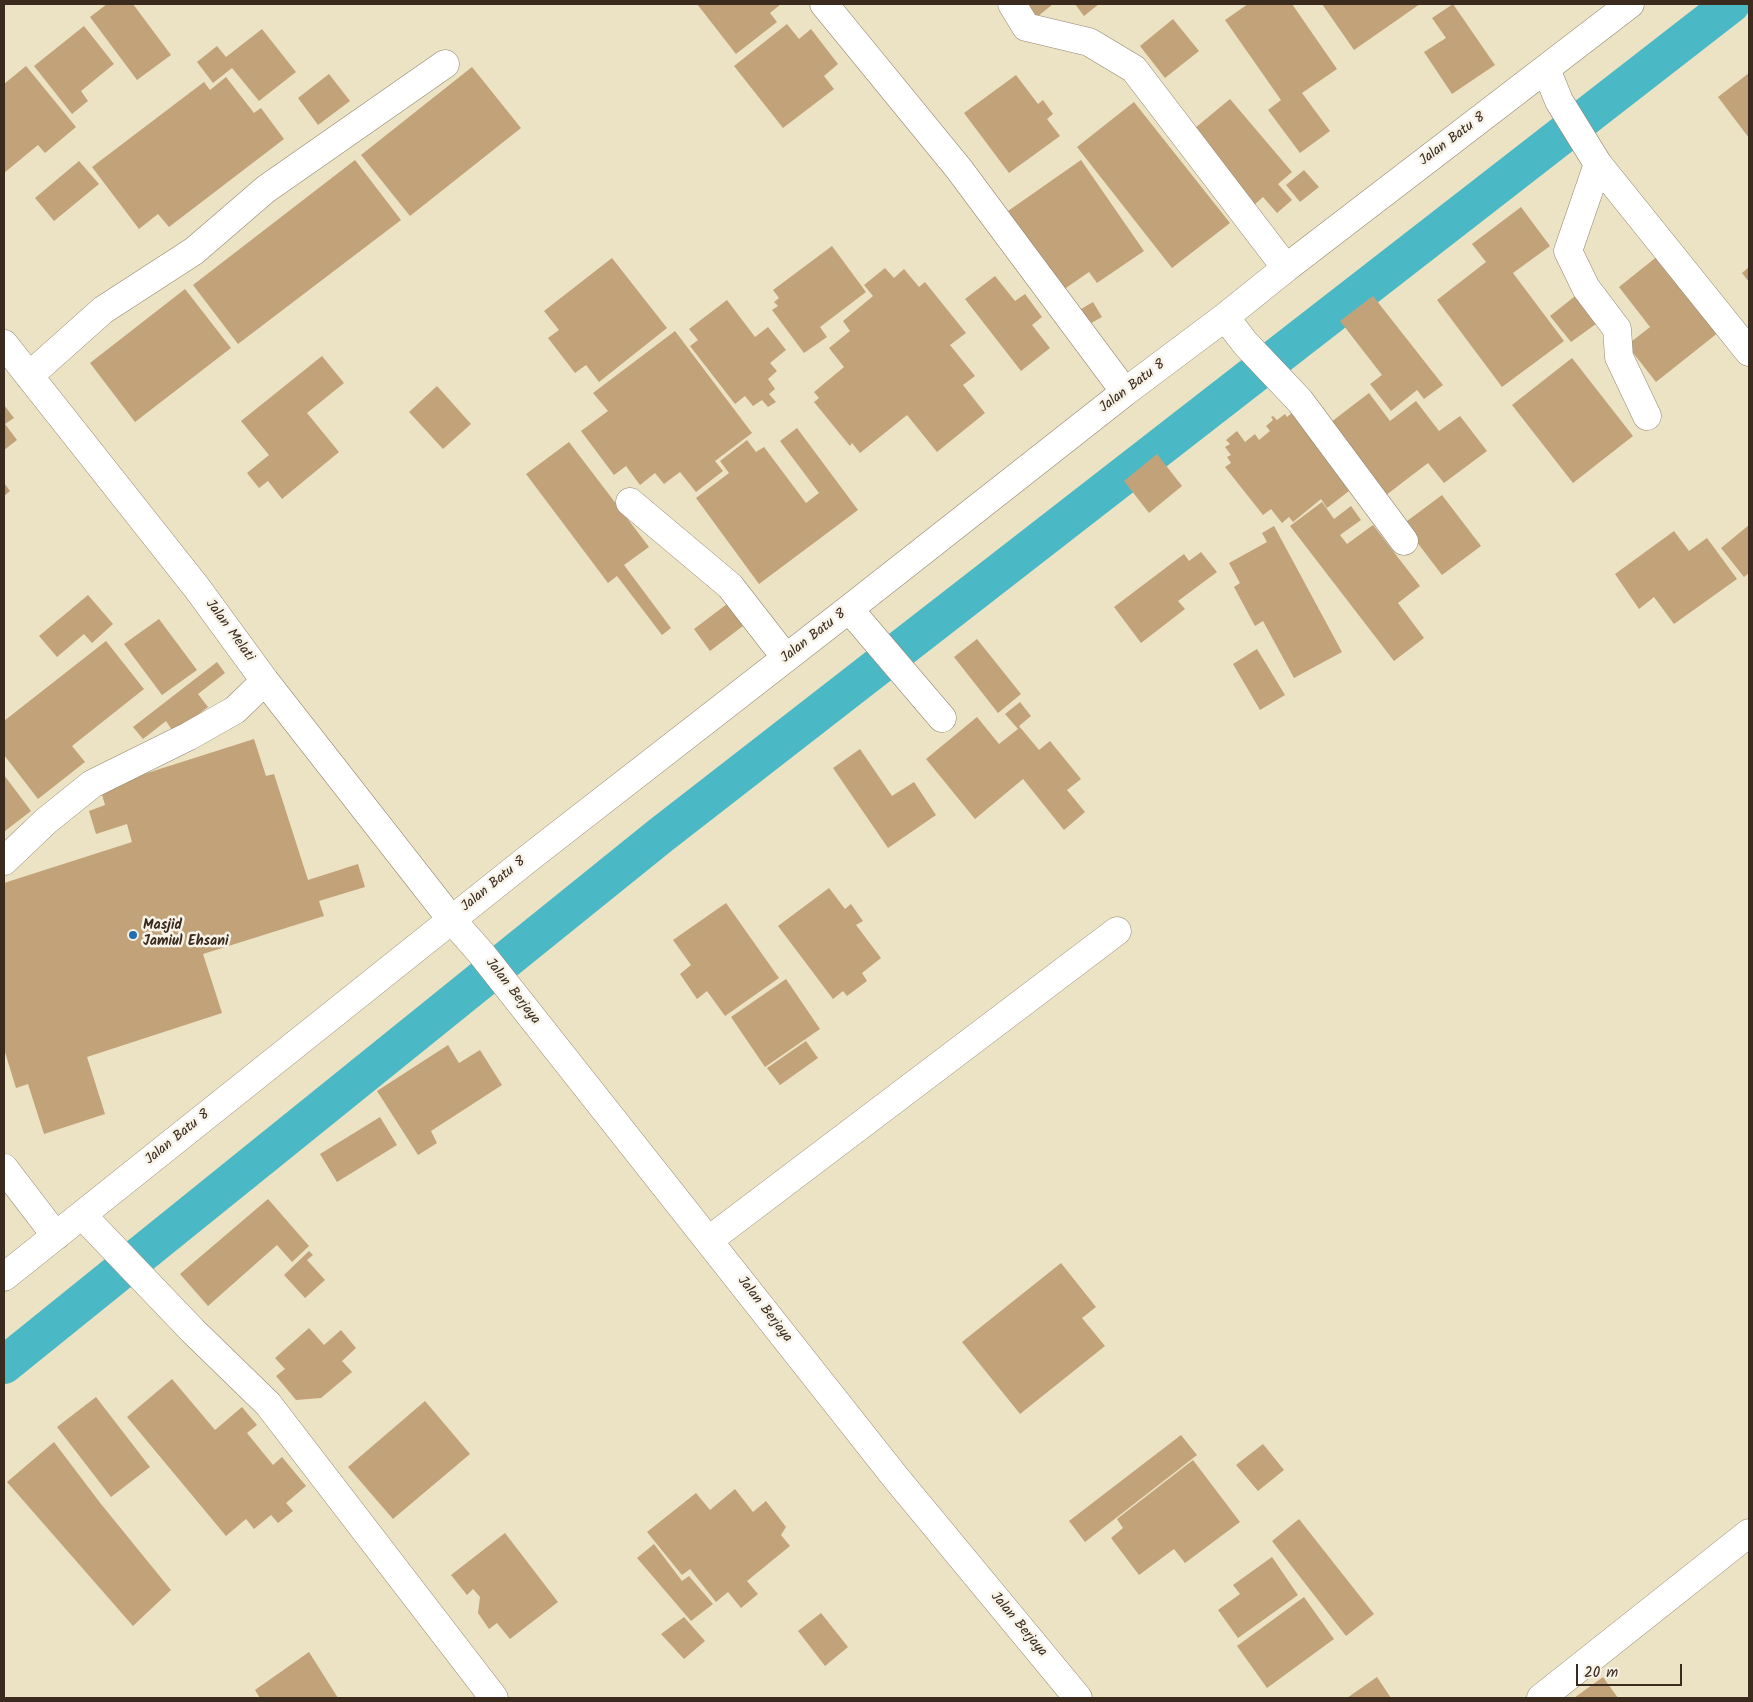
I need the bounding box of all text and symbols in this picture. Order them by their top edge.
street label: Jalan Batu 8 [1417,110,1489,170]
street label: Jalan Batu 8 [1097,357,1169,417]
street label: Jalan Melati [201,597,257,665]
street label: Jalan Batu 8 [778,606,850,668]
street label: Jalan Batu 8 [458,854,530,916]
place label: Masjid Jamiul Ehsani [143,919,229,952]
marker: Masjid Jamiul Ehsani [127,929,139,941]
street label: Jalan Berjaya [481,956,543,1028]
street label: Jalan Batu 8 [142,1107,214,1169]
street label: Jalan Berjaya [733,1274,795,1346]
street label: Jalan Berjaya [986,1589,1050,1661]
scale bar [1578,1654,1684,1686]
text: 20 m [1584,1661,1618,1685]

